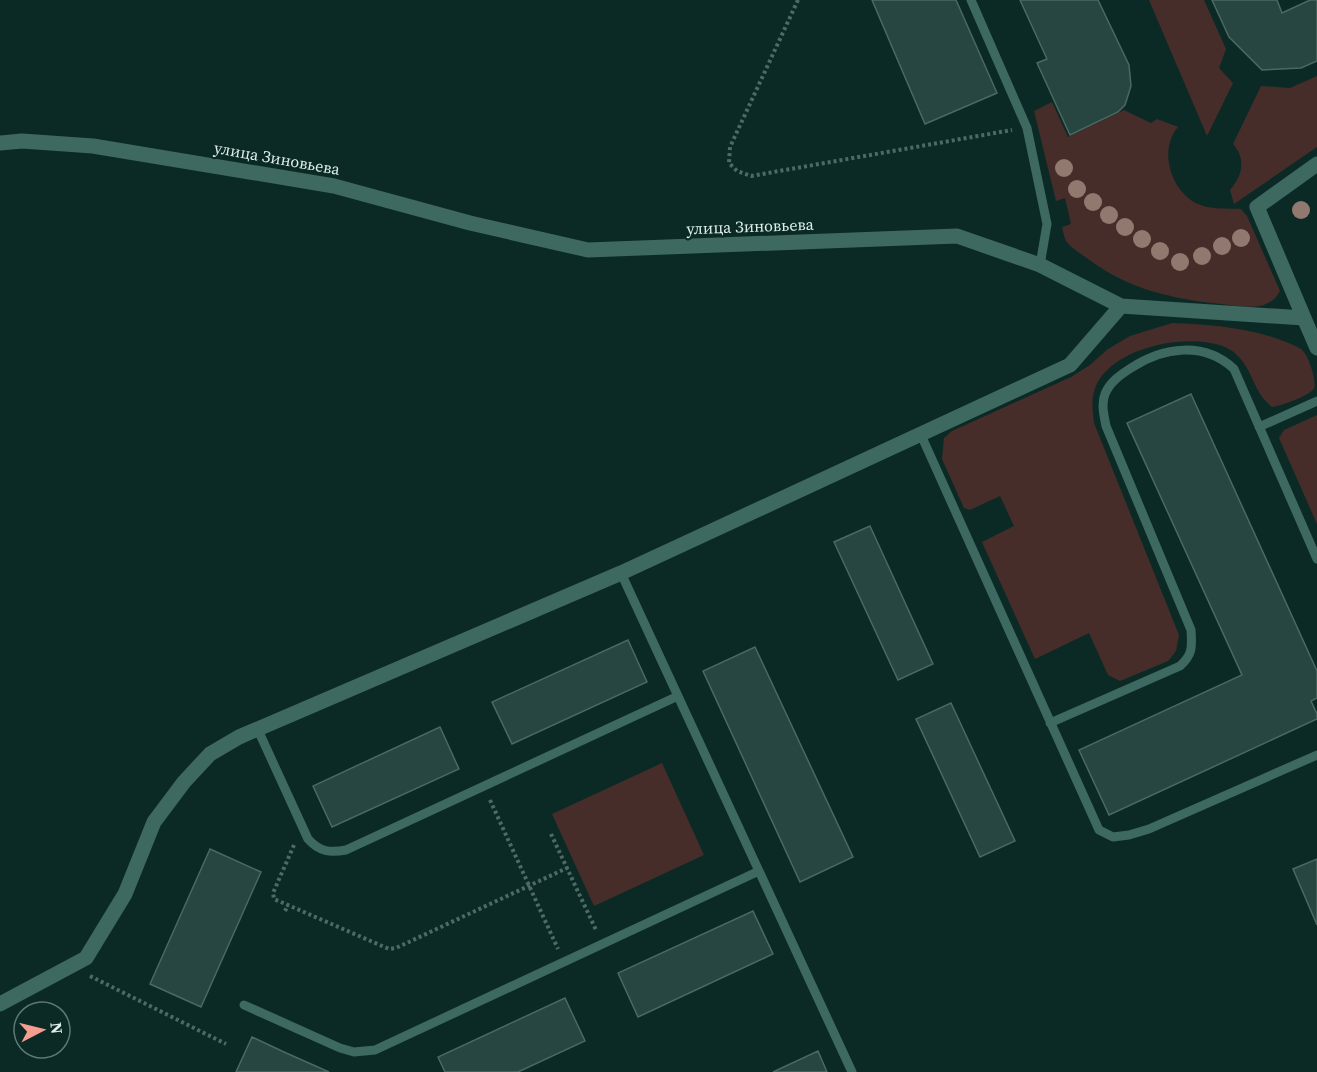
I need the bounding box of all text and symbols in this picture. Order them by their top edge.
street label: улица Зиновьева [212,136,343,180]
street label: улица Зиновьева [686,213,815,239]
north arrow [12,1000,72,1060]
text: N [45,1021,69,1036]

